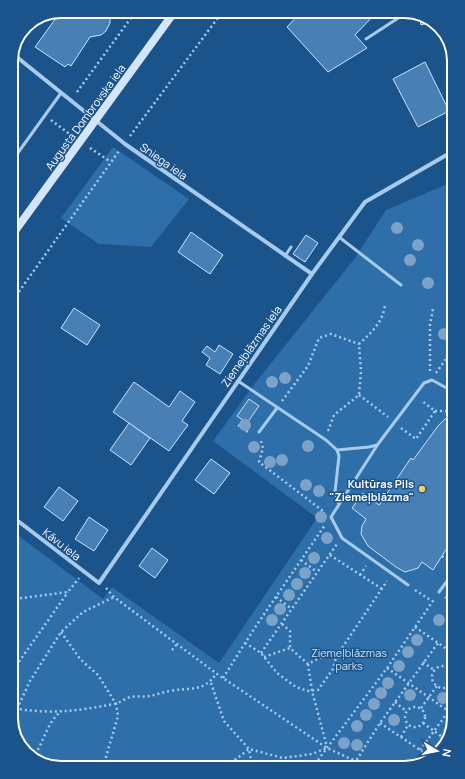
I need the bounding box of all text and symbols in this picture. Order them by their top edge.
street label: Augusta Dombrovska iela [41,61,129,173]
street label: Sniega iela [137,139,191,183]
street label: Ziemeļblāzmas iela [217,302,285,390]
place label: Kultūras Pils "Ziemeļblāzma" [329,476,414,505]
marker: Kultūras Pils "Ziemeļblāzma" [417,484,427,494]
street label: Kāvu iela [40,524,84,564]
park label: Ziemeļblāzmas parks [311,645,387,673]
north arrow [417,731,457,771]
text: N [439,748,455,758]

